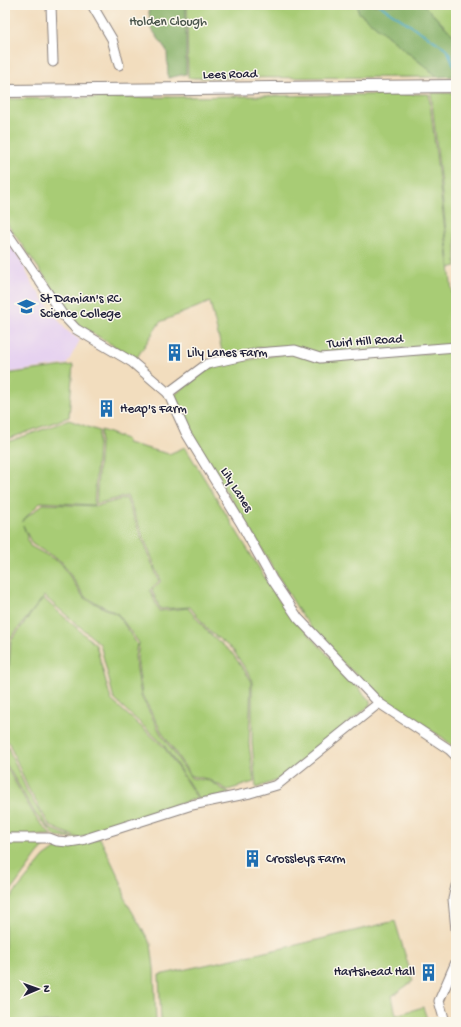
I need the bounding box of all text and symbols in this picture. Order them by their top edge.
park label: Holden Clough [129,15,207,30]
street label: Lees Road [203,67,259,83]
place label: St Damian's RC Science College [40,292,122,322]
school or university icon: St Damian's RC Science College [17,296,37,316]
street label: Twirl Hill Road [326,332,405,352]
building icon: Lily Lanes Farm [164,343,184,363]
place label: Lily Lanes Farm [187,346,267,361]
building icon: Heap's Farm [97,399,117,419]
place label: Heap's Farm [120,402,187,417]
street label: Lily Lanes [217,465,256,516]
building icon: Crossleys Farm [243,849,263,869]
place label: Crossleys Farm [266,852,346,867]
building icon: Hartshead Hall [418,962,438,982]
place label: Hartshead Hall [334,965,415,980]
north arrow [18,969,58,1009]
text: N [40,985,52,993]

